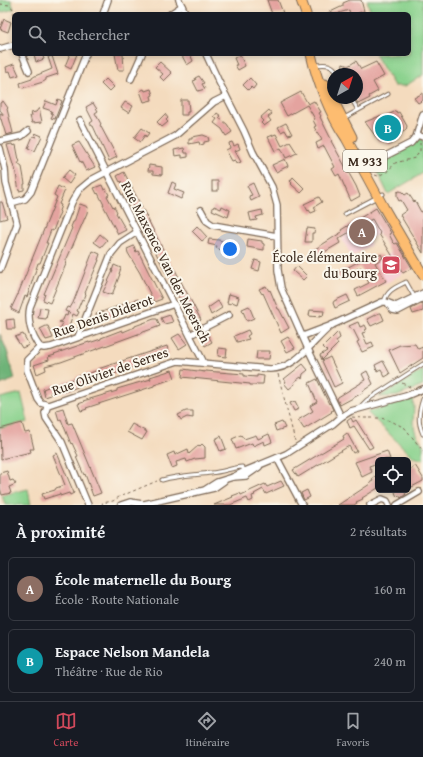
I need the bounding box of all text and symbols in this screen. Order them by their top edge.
search box [12,12,411,56]
icon: search [26,23,48,45]
text: Rechercher [58,24,130,45]
north arrow [327,68,363,104]
pin: B [375,113,401,143]
road number: M 933 [343,150,387,172]
street label: Rue Maxence Van der Meersch [116,178,216,346]
pin: A [349,217,375,247]
your location [220,239,240,259]
place label: École élémentaire du Bourg [272,247,377,283]
school or university icon: École élémentaire du Bourg [380,254,402,276]
street label: Rue Denis Diderot [50,289,156,343]
street label: Rue Olivier de Serres [49,342,171,400]
map controls [375,457,411,493]
button: locate [375,457,411,493]
text: À proximité [16,519,105,544]
text: 2 résultats [350,522,407,541]
text: École maternelle du Bourg [55,569,231,590]
text: A [26,580,34,599]
text: 160 m [374,580,406,599]
text: École · Route Nationale [55,590,179,609]
text: Espace Nelson Mandela [55,641,210,662]
text: B [26,652,34,671]
text: 240 m [374,652,406,671]
text: Théâtre · Rue de Rio [55,662,163,681]
tab: Carte [54,710,78,750]
tab: Itinéraire [186,710,229,750]
tab: Favoris [337,710,369,750]

